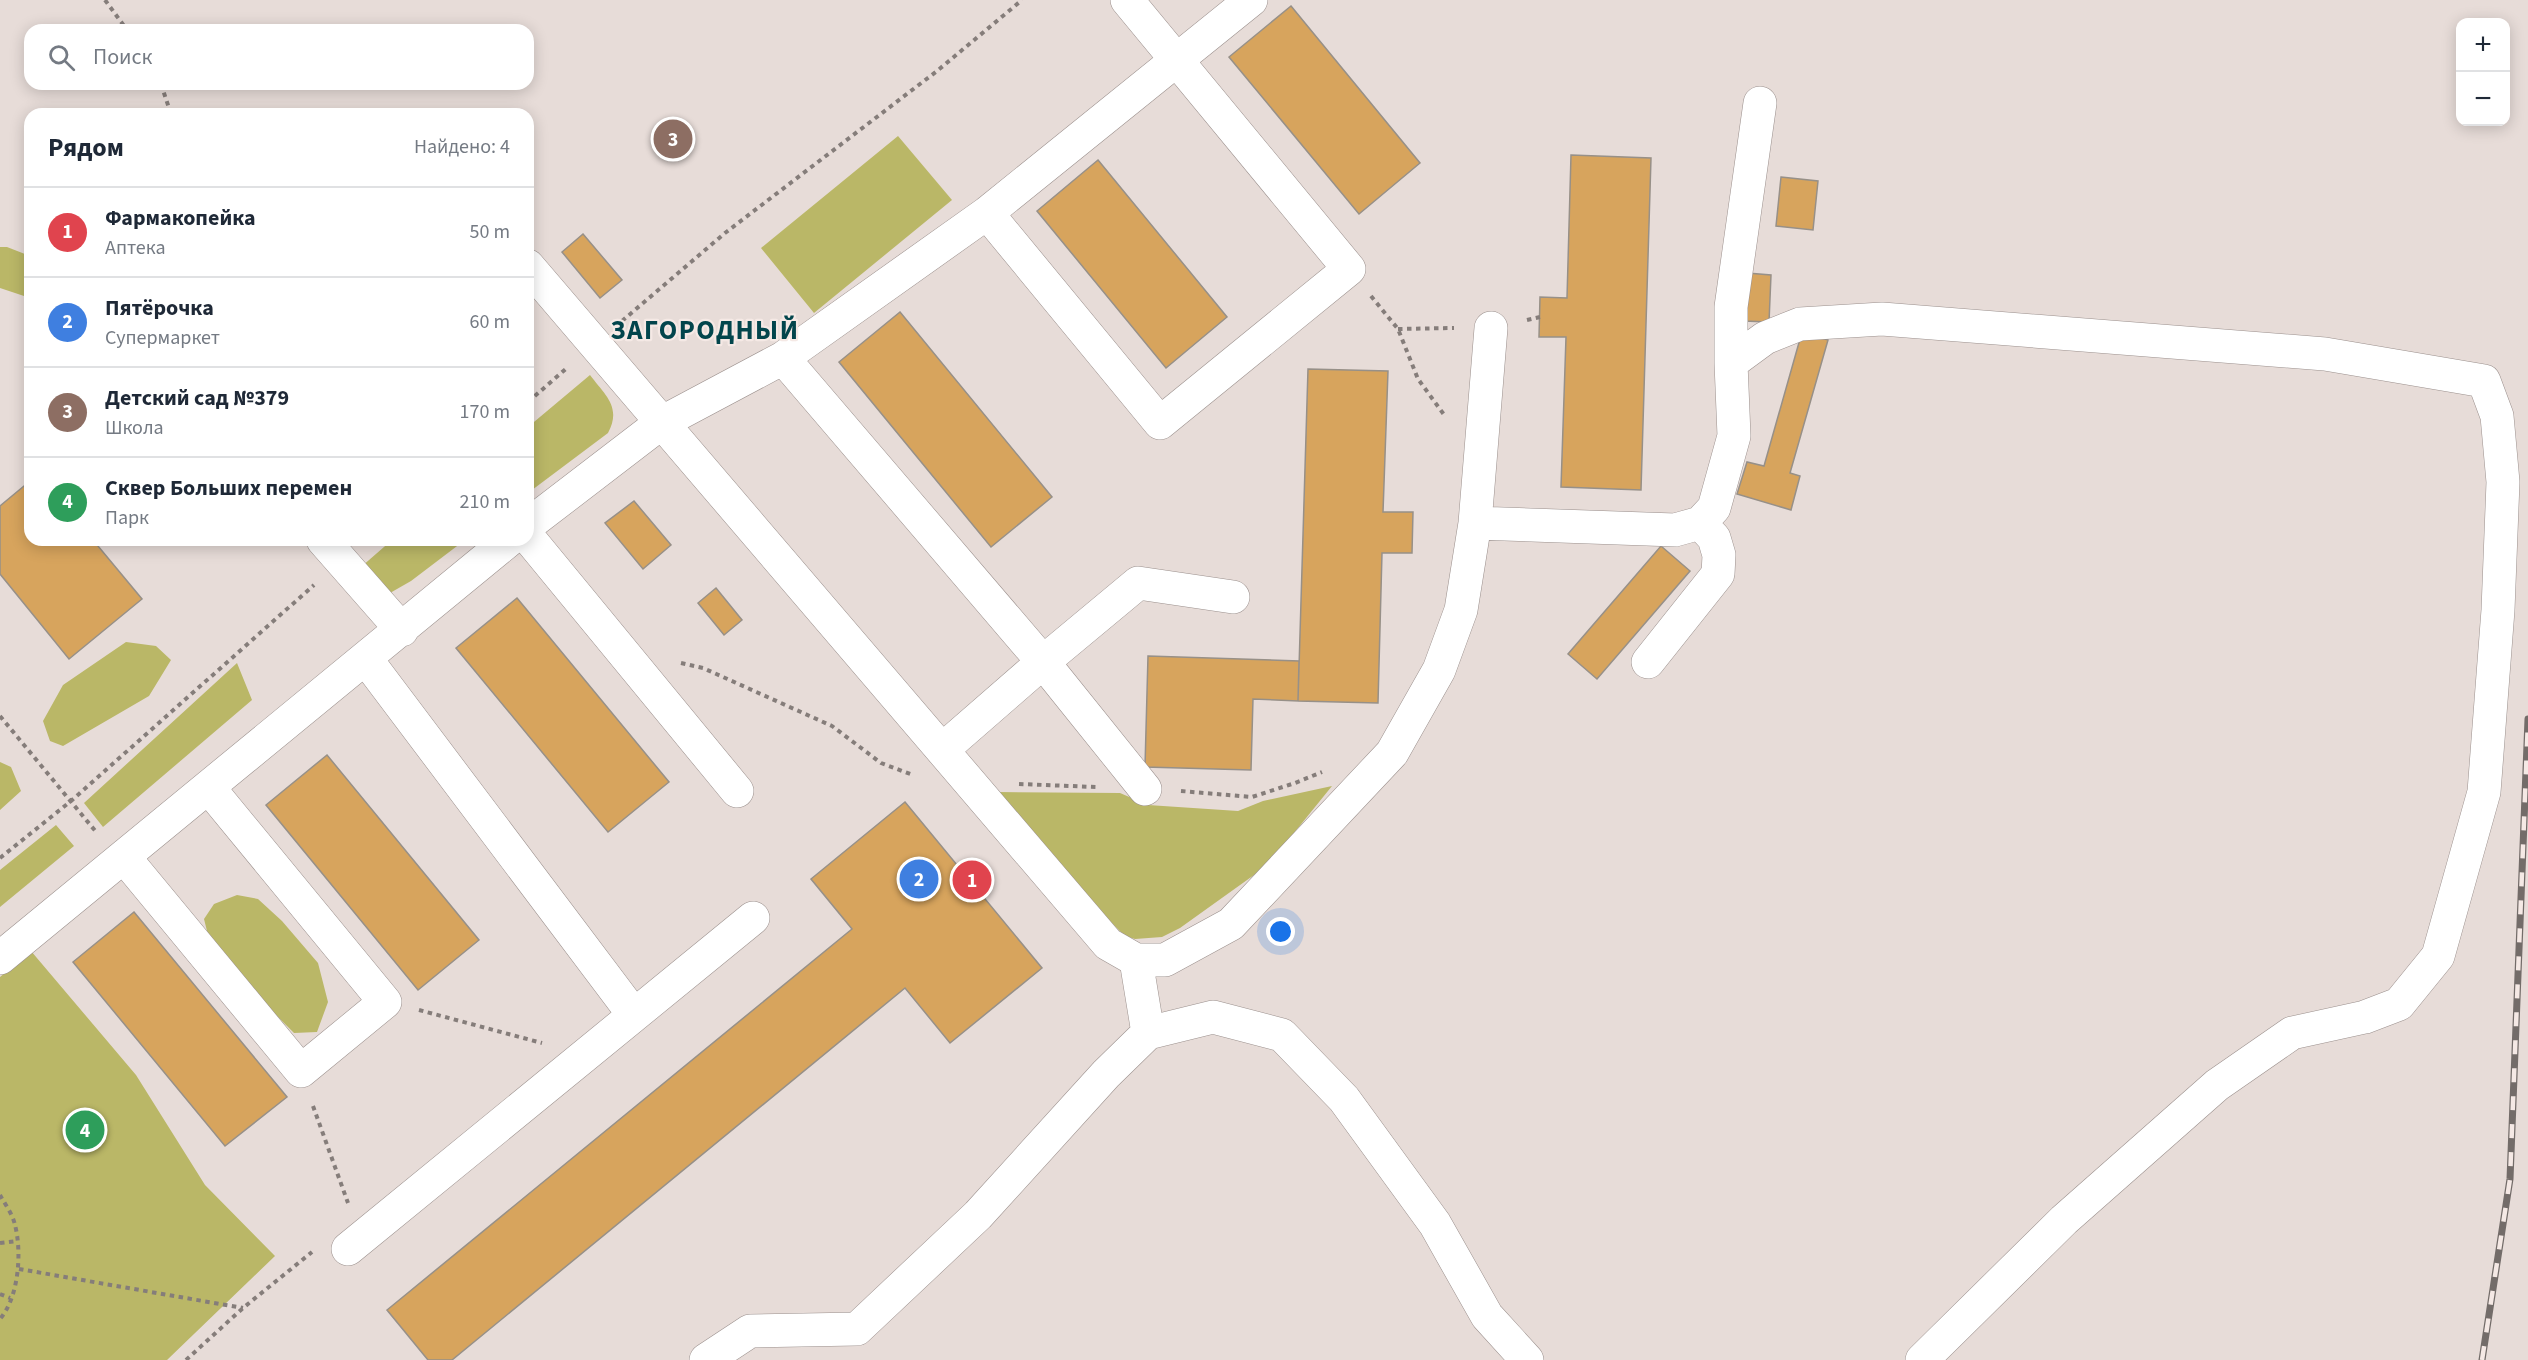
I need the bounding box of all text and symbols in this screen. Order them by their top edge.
map controls [2456,18,2510,126]
button: + [2456,18,2510,72]
search box [24,24,534,90]
icon: search [45,41,78,74]
text: Поиск [93,41,152,73]
button: − [2456,72,2510,126]
pin: 3 [654,116,692,162]
text: Рядом [48,129,124,166]
text: Найдено: 4 [414,133,510,161]
text: Фармакопейка [105,202,256,234]
text: 1 [62,218,73,246]
text: 50 m [470,218,510,246]
text: Аптека [105,234,166,262]
text: Пятёрочка [105,292,214,324]
text: 2 [62,308,73,336]
text: 60 m [470,308,510,336]
district label: ЗАГОРОДНЫЙ [611,311,799,350]
text: Супермаркет [105,324,220,352]
text: Детский сад №379 [105,382,289,414]
text: 3 [62,398,73,426]
text: 170 m [460,398,510,426]
text: Школа [105,414,164,442]
text: Сквер Больших перемен [105,472,352,504]
text: 4 [62,488,73,516]
text: 210 m [460,488,510,516]
text: Парк [105,504,149,532]
pin: 2 [900,856,938,902]
pin: 1 [952,858,992,902]
your location [1266,917,1295,946]
pin: 4 [66,1108,104,1152]

